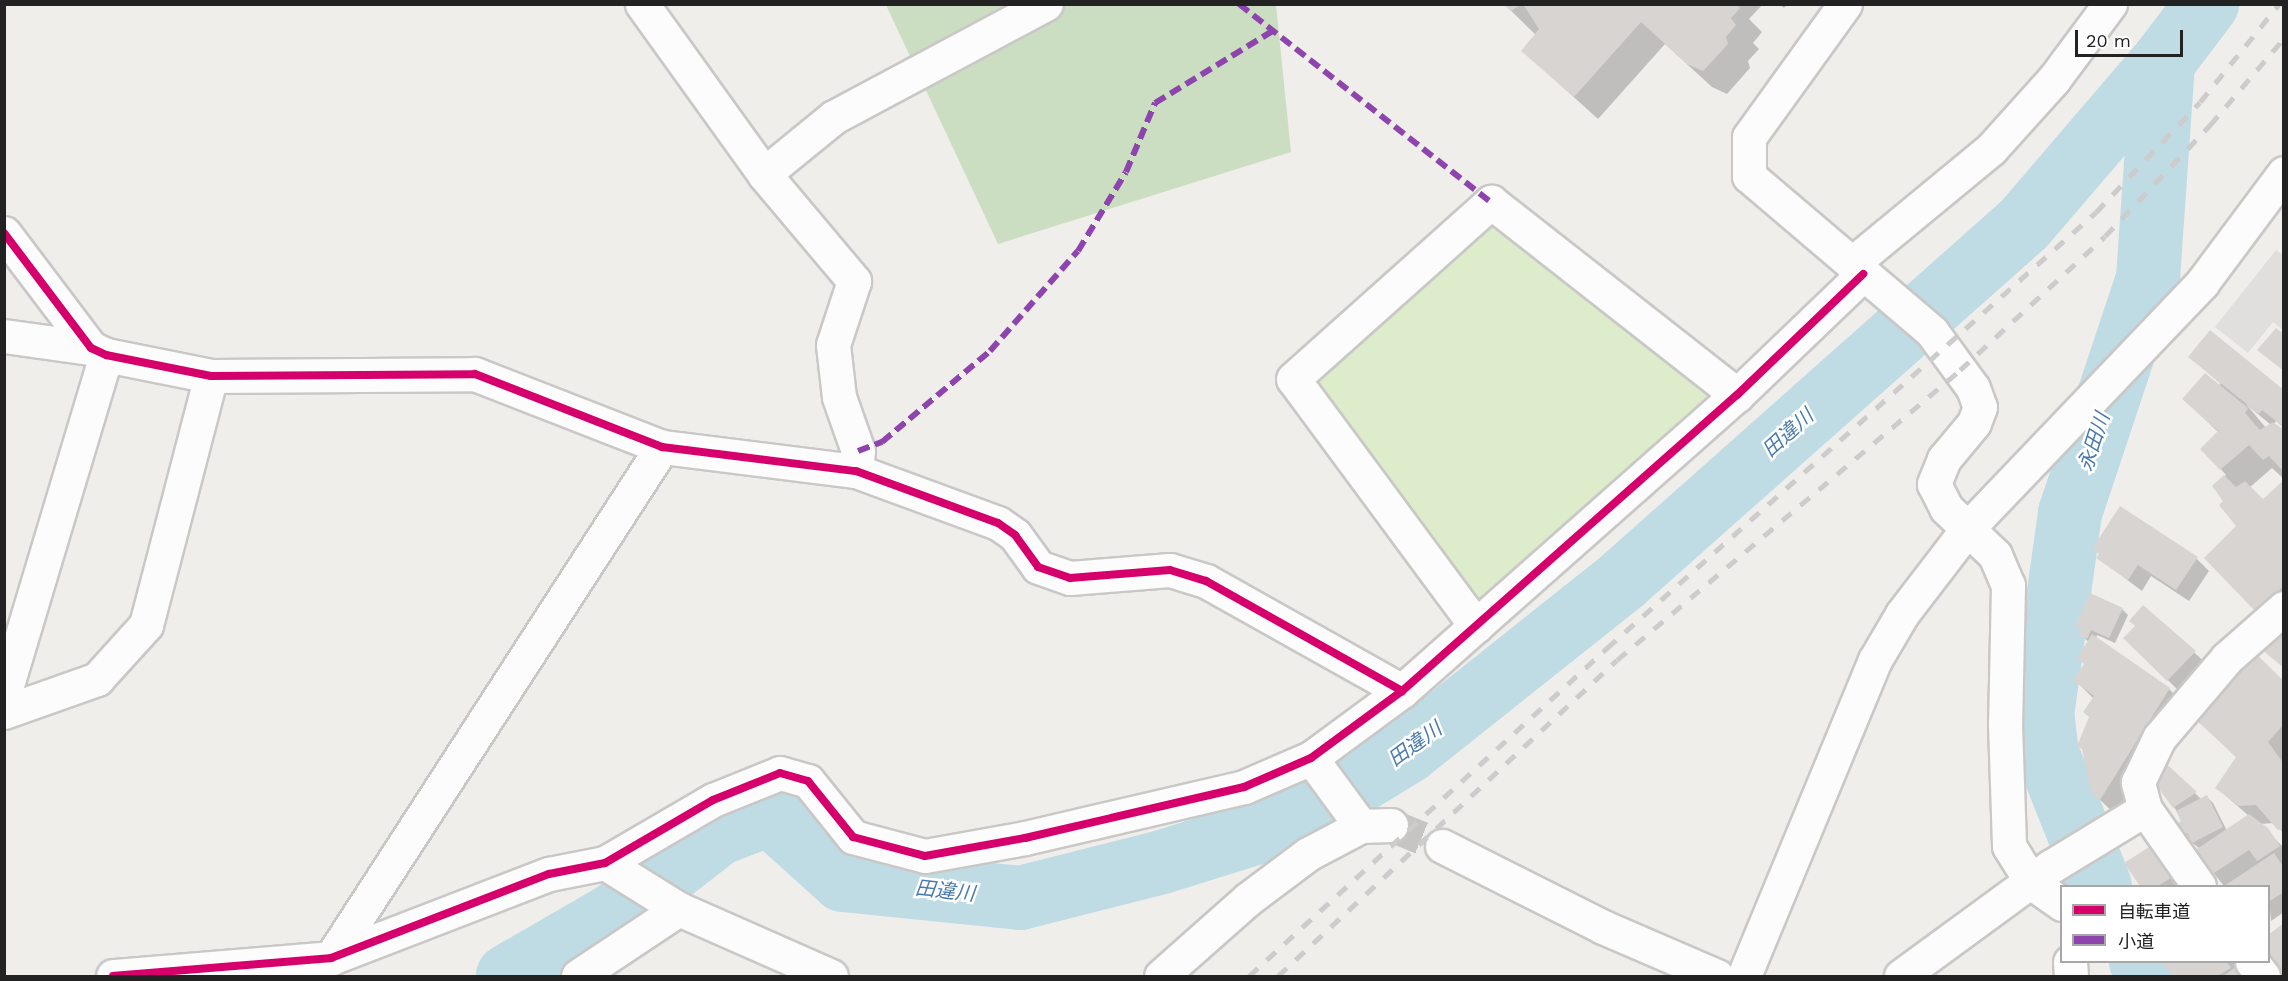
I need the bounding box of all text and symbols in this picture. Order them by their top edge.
scale bar [2078,18,2186,56]
text: 20 m [2086,30,2131,51]
water label: 田違川 [1758,404,1818,462]
water label: 永田川 [2073,410,2115,474]
water label: 田違川 [1384,717,1446,771]
water label: 田違川 [914,876,976,906]
legend [2060,885,2270,963]
text: 自転車道 [2118,901,2190,922]
text: 小道 [2118,931,2154,952]

